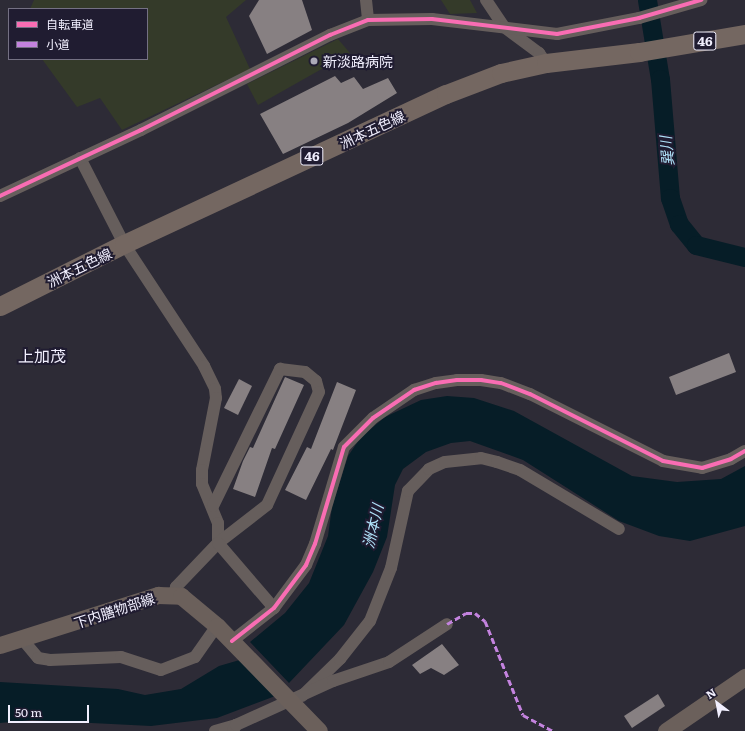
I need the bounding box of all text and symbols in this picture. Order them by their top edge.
legend [8,8,148,60]
text: 自転車道 [46,15,94,33]
road number: 46 [693,30,717,52]
text: 小道 [46,35,70,53]
place label: 新淡路病院 [323,53,393,69]
marker: 新淡路病院 [308,55,320,67]
street label: 洲本五色線 [337,107,407,151]
water label: 巽川 [656,135,676,167]
road number: 46 [300,145,324,167]
street label: 洲本五色線 [44,244,114,290]
district label: 上加茂 [18,345,66,365]
water label: 洲本川 [358,502,386,550]
street label: 下内膳物部線 [71,589,157,631]
north arrow [697,683,737,723]
text: N [702,684,719,702]
scale bar [10,697,91,723]
text: 50 m [15,703,42,721]

